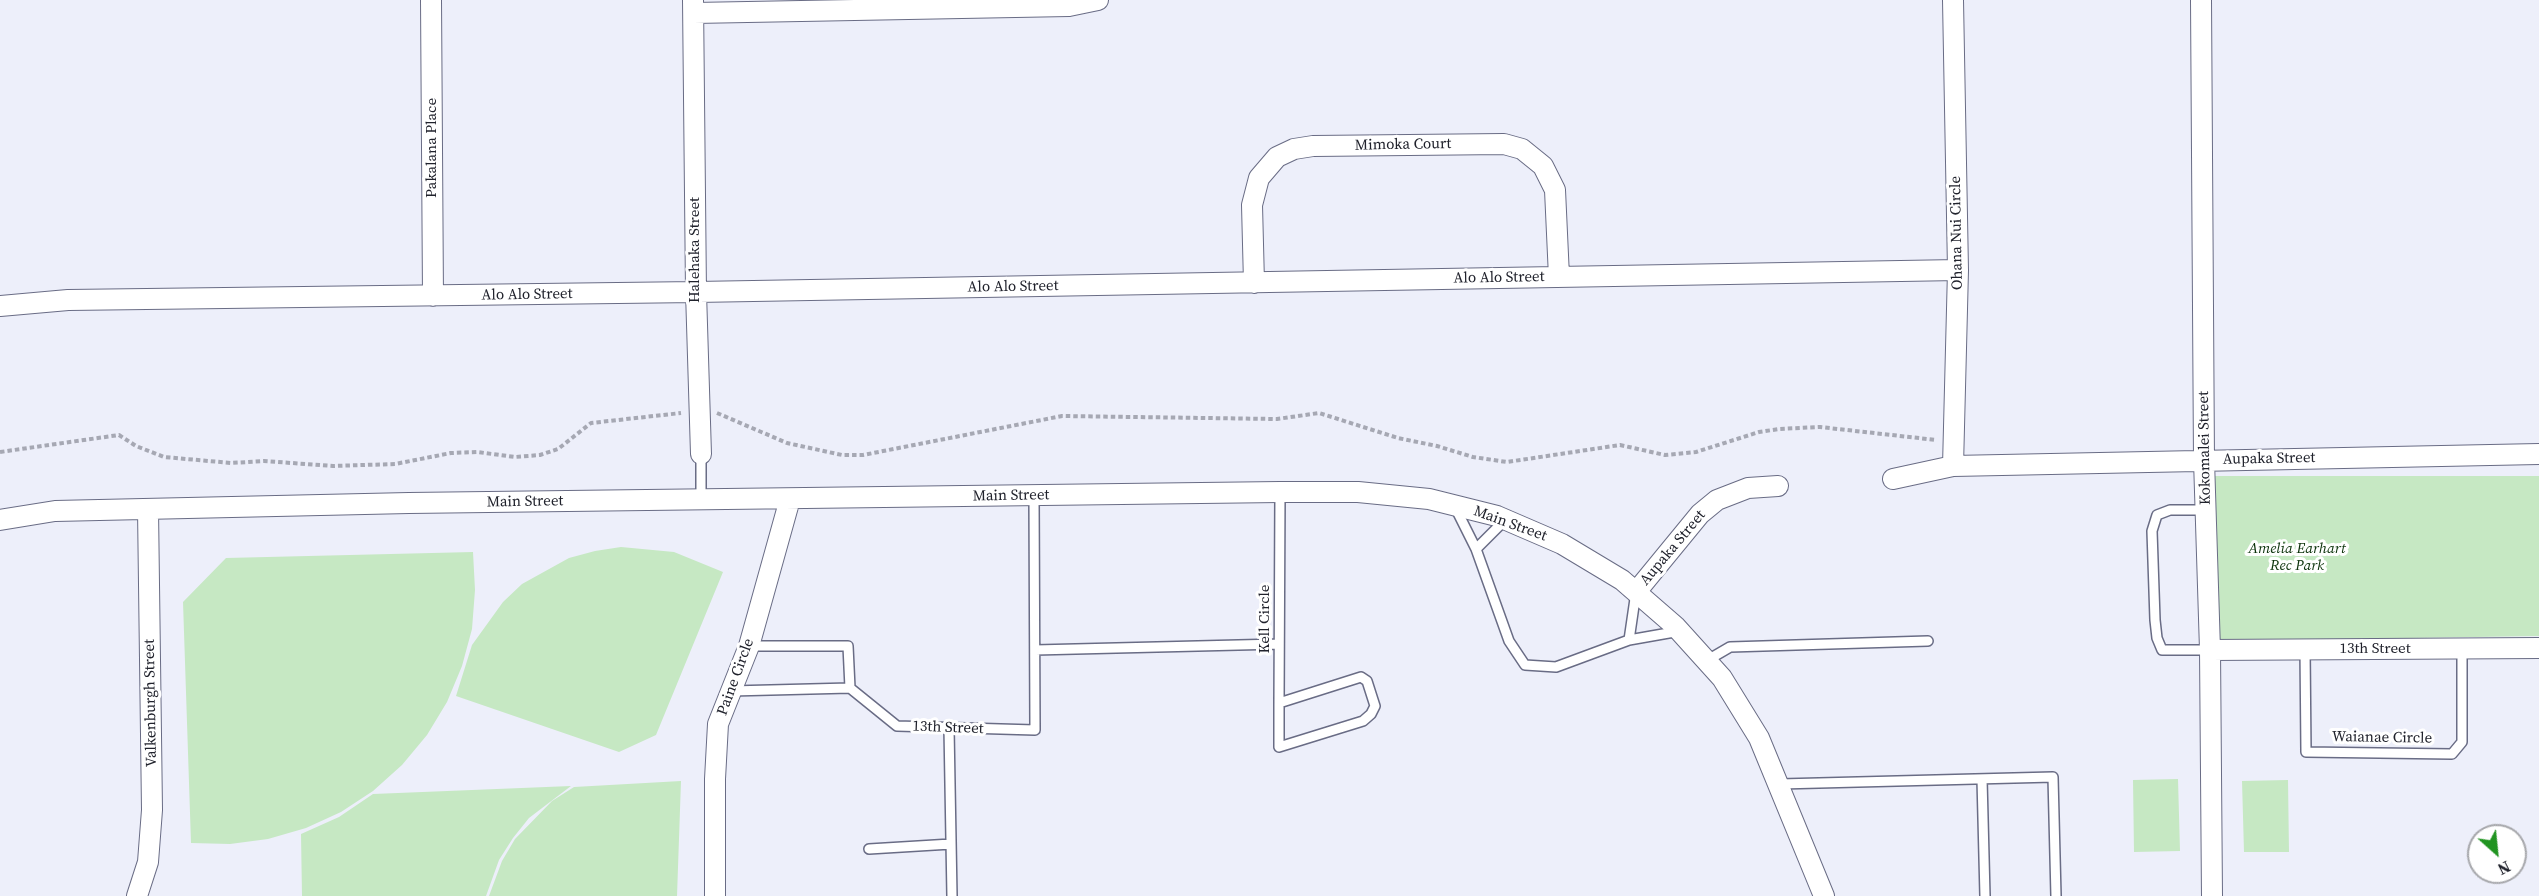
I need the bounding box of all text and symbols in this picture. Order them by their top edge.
street label: Pakalana Place [423,98,441,198]
street label: Mimoka Court [1354,135,1452,155]
street label: Ohana Nui Circle [1947,176,1967,290]
street label: Halehaka Street [686,197,704,303]
street label: Alo Alo Street [1453,268,1545,288]
street label: Alo Alo Street [967,277,1059,297]
street label: Alo Alo Street [481,285,573,305]
street label: Kokomalei Street [2195,391,2215,505]
street label: Aupaka Street [2222,449,2316,469]
street label: Main Street [973,486,1049,506]
street label: Main Street [487,492,563,512]
street label: Main Street [1471,502,1549,546]
street label: Aupaka Street [1636,507,1710,589]
park label: Amelia Earhart Rec Park [2248,540,2346,575]
street label: Kell Circle [1256,584,1274,654]
street label: Paine Circle [714,636,758,718]
street label: Valkenburgh Street [141,639,161,767]
street label: 13th Street [2339,640,2411,658]
street label: 13th Street [912,718,984,738]
street label: Waianae Circle [2332,728,2432,748]
north arrow [2467,824,2527,884]
text: N [2494,856,2514,881]

